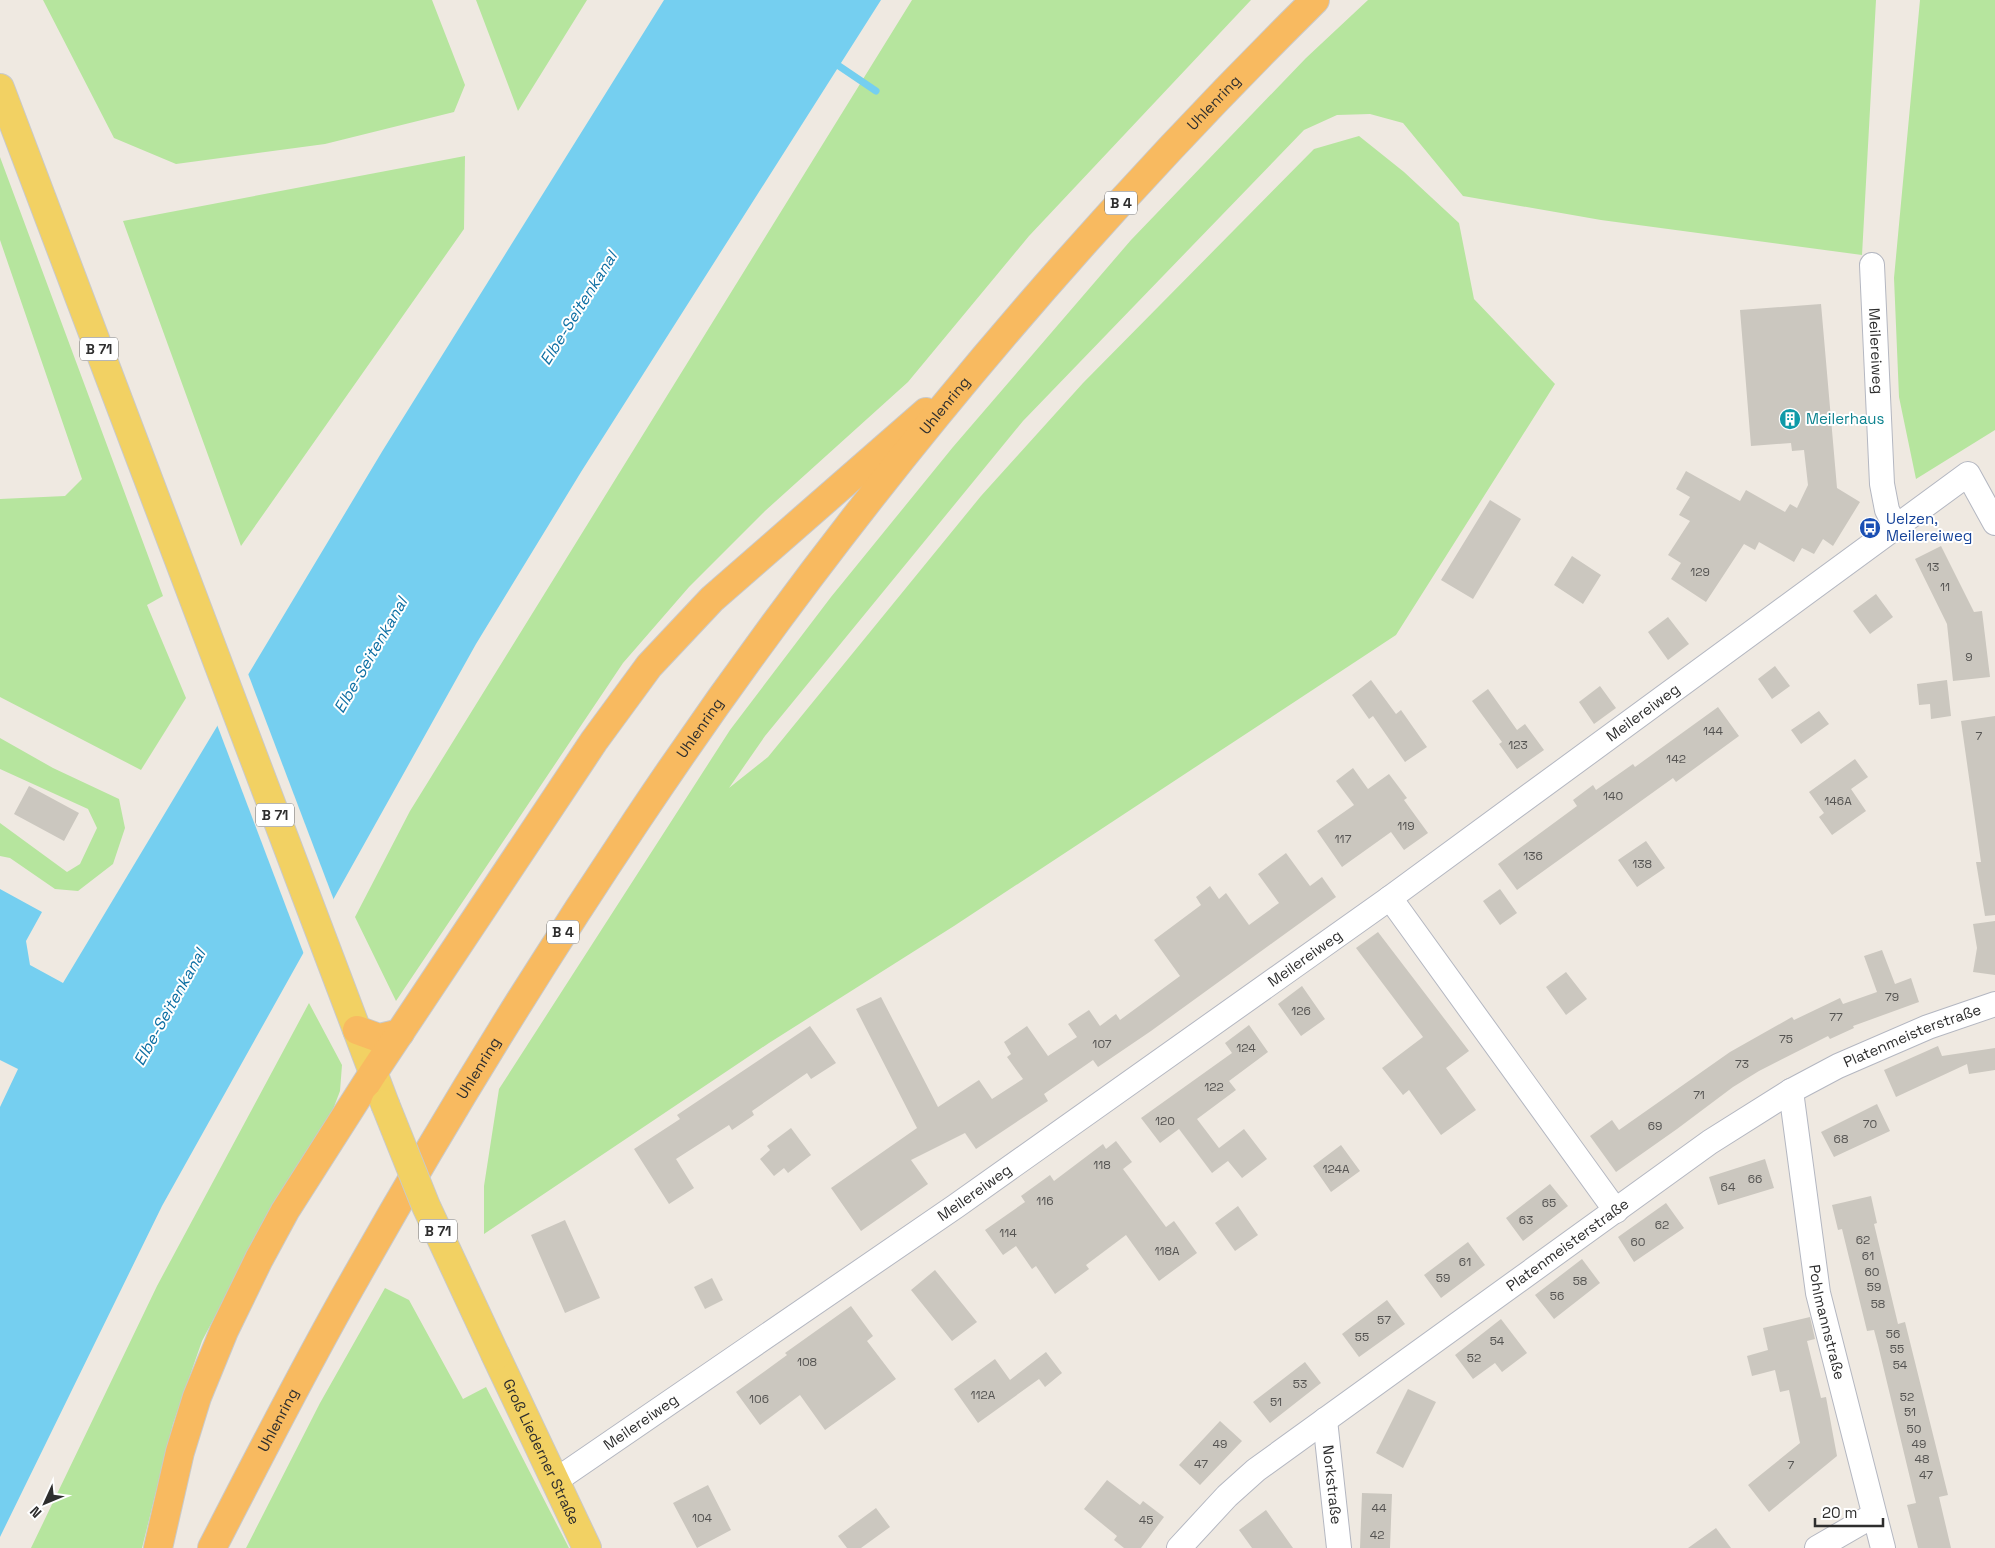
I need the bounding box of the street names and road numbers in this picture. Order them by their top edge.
street label: Uhlenring [1183,71,1244,134]
road number: B 4 [1105,192,1137,214]
street label: Meilereiweg [1865,307,1888,395]
road number: B 71 [80,338,118,360]
street label: Uhlenring [915,372,974,438]
street label: Meilereiweg [1602,679,1683,745]
street label: Uhlenring [672,694,727,761]
road number: B 71 [256,804,294,826]
road number: B 4 [547,920,579,944]
street label: Meilereiweg [1264,925,1345,991]
street label: Platenmeisterstraße [1840,999,1984,1072]
street label: Uhlenring [452,1033,504,1102]
street label: Meilereiweg [933,1160,1015,1225]
street label: Platenmeisterstraße [1502,1194,1632,1295]
road number: B 71 [419,1220,457,1242]
street label: Pohlmannstraße [1805,1263,1850,1382]
street label: Groß Liederner Straße [499,1376,585,1528]
street label: Uhlenring [253,1385,302,1455]
street label: Meilereiweg [599,1389,682,1454]
street label: Norkstraße [1319,1444,1346,1525]

